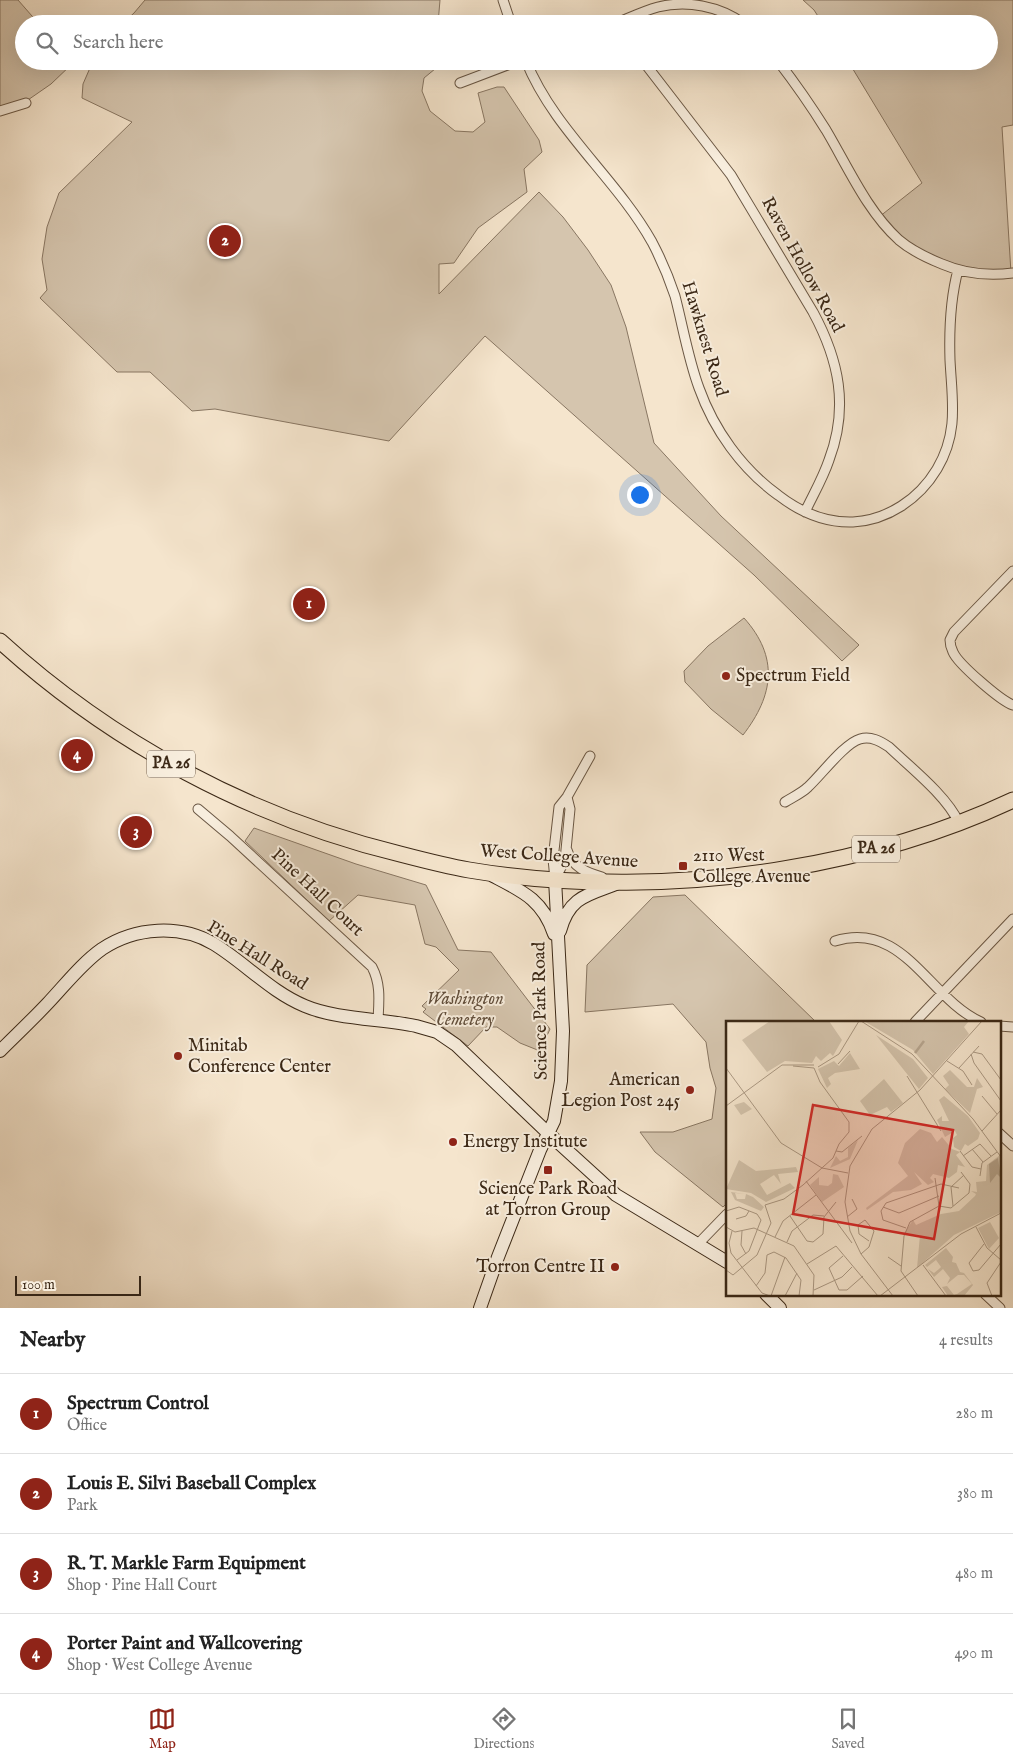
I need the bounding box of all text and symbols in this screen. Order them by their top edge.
search box [15,15,998,70]
icon: search [33,29,61,57]
text: Search here [73,31,164,55]
street label: Raven Hollow Road [755,193,849,337]
pin: 2 [209,222,241,260]
street label: Hawknest Road [676,279,733,400]
your location [627,482,653,508]
pin: 1 [293,585,325,623]
place label: Spectrum Field [736,665,850,688]
marker: Spectrum Field [720,670,732,682]
pin: 4 [61,736,93,774]
road number: PA 26 [147,751,195,778]
pin: 3 [120,813,152,851]
road number: PA 26 [852,836,900,862]
street label: West College Avenue [479,840,639,874]
street label: Pine Hall Court [266,844,368,942]
place label: 2110 West College Avenue [693,845,811,889]
marker: 2110 West College Avenue [677,860,689,872]
street label: Pine Hall Road [202,916,312,996]
street label: Science Park Road [528,941,554,1080]
park label: Washington Cemetery [426,988,504,1032]
inset map [726,1021,1000,1296]
place label: Minitab Conference Center [188,1035,331,1079]
marker: Minitab Conference Center [172,1050,184,1062]
place label: American Legion Post 245 [561,1069,680,1113]
marker: American Legion Post 245 [684,1084,696,1096]
place label: Energy Institute [463,1131,588,1154]
marker: Energy Institute [447,1136,459,1148]
marker: Science Park Road at Torron Group [542,1164,554,1176]
place label: Science Park Road at Torron Group [479,1178,618,1222]
place label: Torron Centre II [476,1256,605,1279]
marker: Torron Centre II [609,1261,621,1273]
scale bar [15,1273,141,1296]
text: 100 m [22,1276,55,1294]
text: Nearby [20,1327,85,1354]
text: 4 results [939,1331,993,1351]
text: Spectrum Control [67,1392,209,1416]
text: 1 [33,1404,39,1424]
text: 280 m [956,1404,993,1424]
text: Office [67,1416,107,1436]
text: Louis E. Silvi Baseball Complex [67,1472,316,1496]
text: 2 [32,1484,40,1504]
text: 380 m [957,1484,993,1504]
text: Park [67,1496,97,1516]
text: R. T. Markle Farm Equipment [67,1552,306,1576]
text: 3 [33,1564,39,1584]
text: 480 m [955,1564,993,1584]
text: Shop · Pine Hall Court [67,1576,217,1596]
text: Porter Paint and Wallcovering [67,1632,302,1656]
text: 4 [32,1644,40,1664]
text: 490 m [954,1644,993,1664]
text: Shop · West College Avenue [67,1656,252,1676]
tab: Map [148,1705,176,1753]
tab: Directions [473,1705,534,1753]
tab: Saved [831,1705,864,1753]

